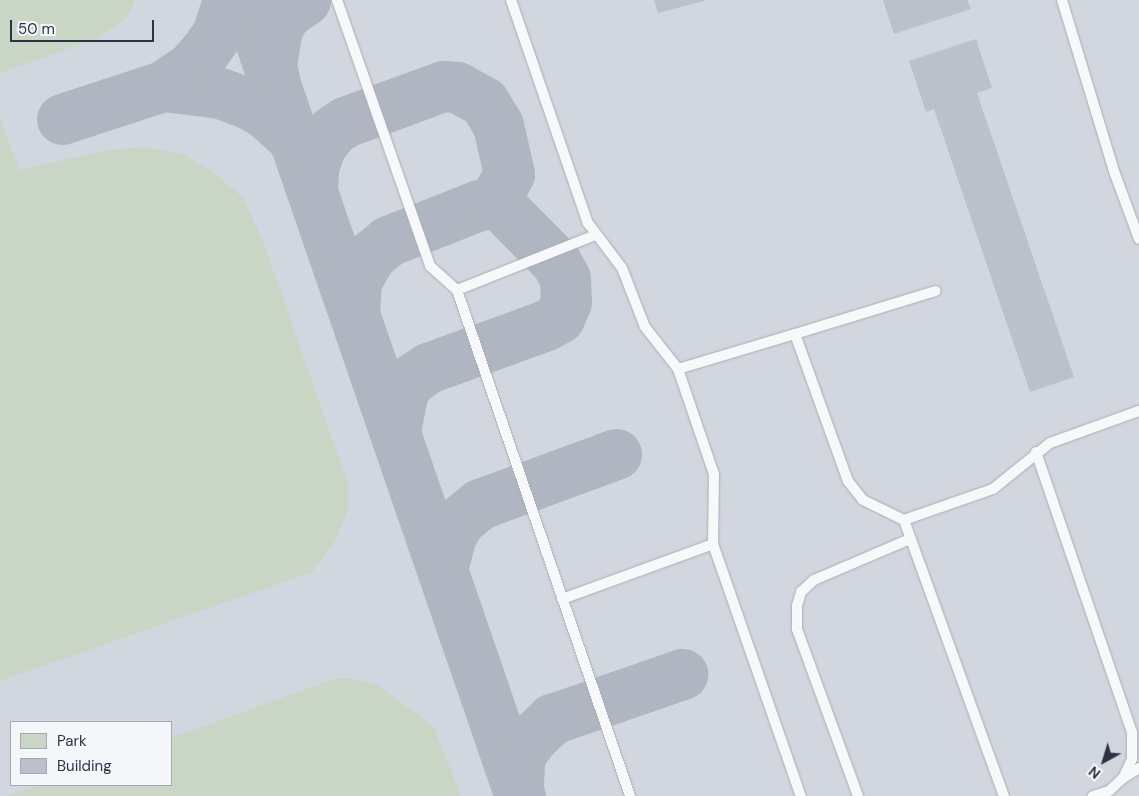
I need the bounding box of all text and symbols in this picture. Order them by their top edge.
scale bar [12,10,156,42]
text: 50 m [18,19,55,39]
legend [10,721,172,786]
text: Park [57,731,87,751]
north arrow [1079,736,1129,786]
text: Building [57,756,112,776]
text: N [1085,762,1104,783]

